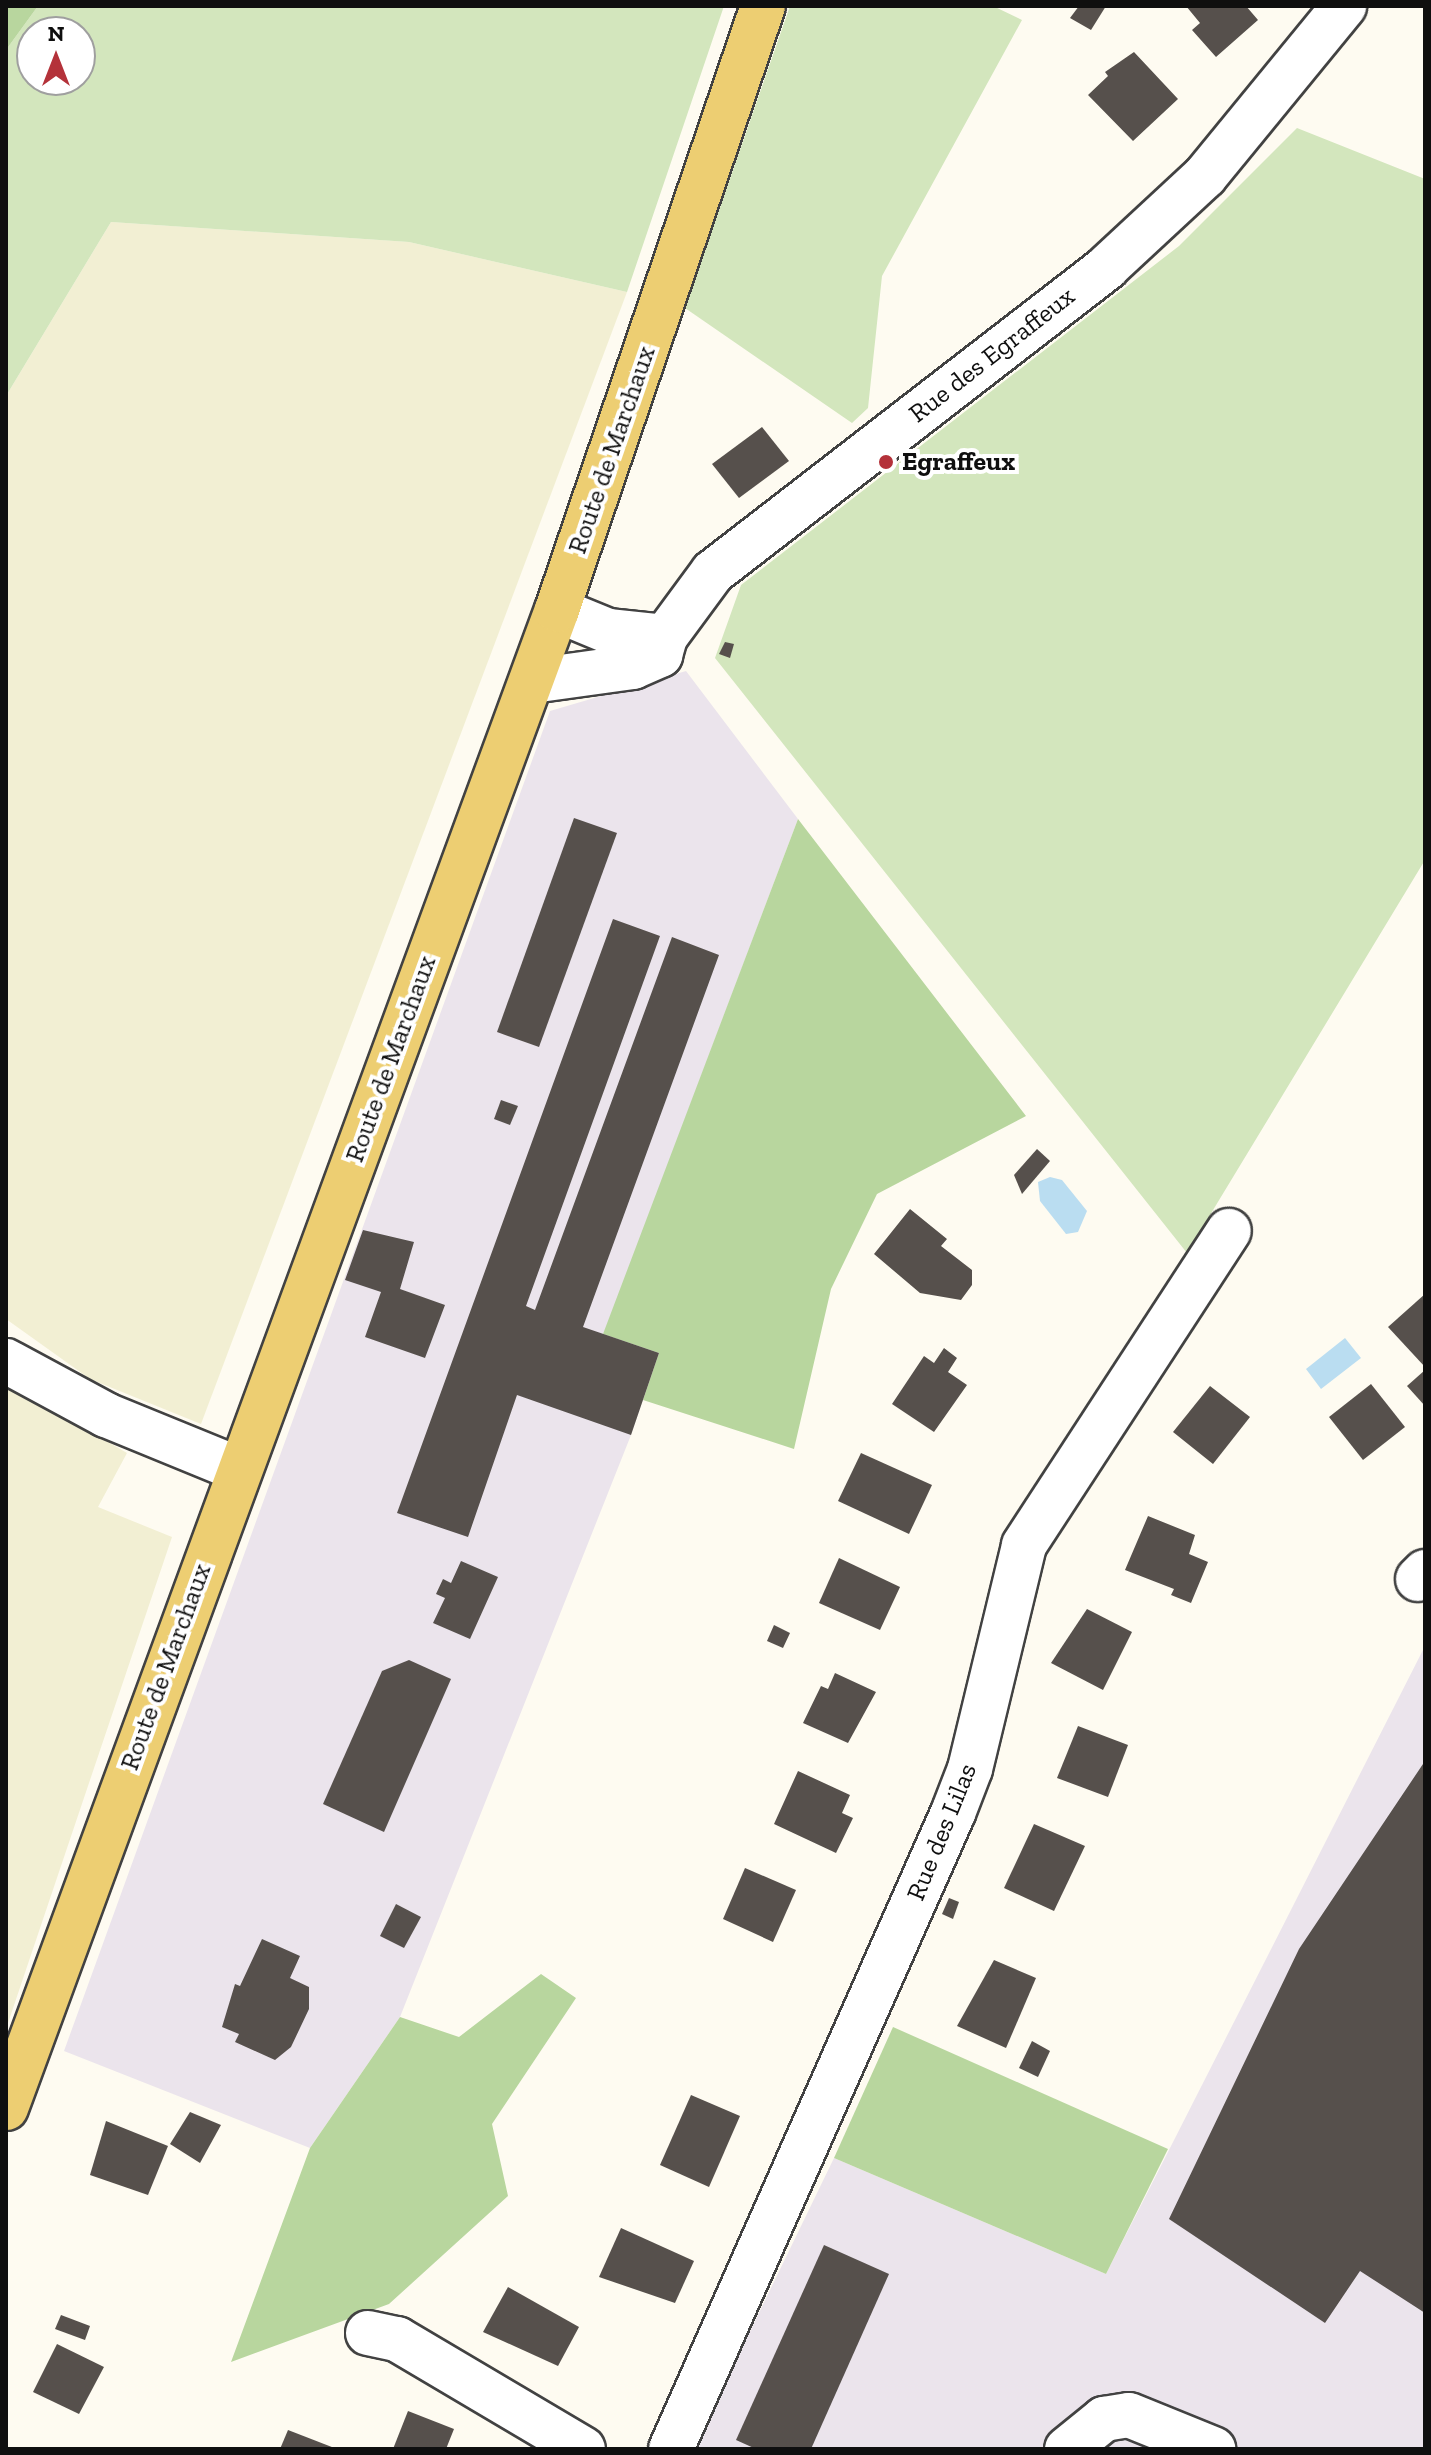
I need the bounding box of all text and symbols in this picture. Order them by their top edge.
north arrow [16,16,96,96]
text: N [48,20,64,47]
street label: Rue des Egraffeux [903,281,1081,429]
street label: Route de Marchaux [562,342,662,558]
place label: Egraffeux [902,446,1015,478]
marker: Egraffeux [877,453,895,471]
street label: Route de Marchaux [339,952,443,1166]
street label: Route de Marchaux [114,1560,218,1774]
street label: Rue des Lilas [900,1759,984,1905]

